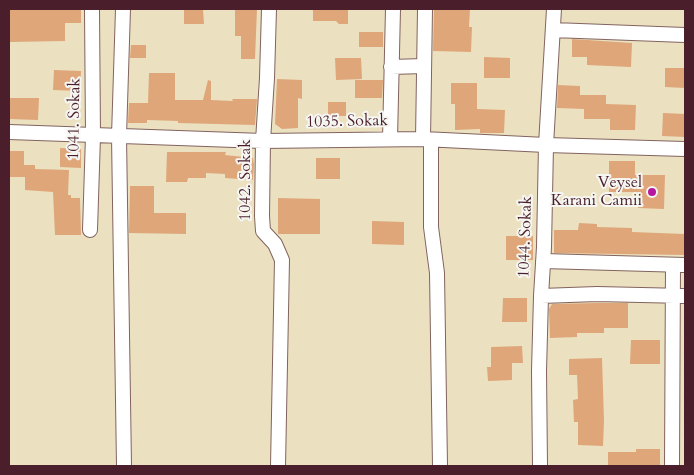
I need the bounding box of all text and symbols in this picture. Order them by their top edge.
street label: 1041. Sokak [65,78,85,160]
street label: 1035. Sokak [306,112,388,132]
street label: 1042. Sokak [236,139,256,221]
place label: Veysel Karani Camii [551,173,642,211]
marker: Veysel Karani Camii [646,186,658,198]
street label: 1044. Sokak [515,196,537,278]

